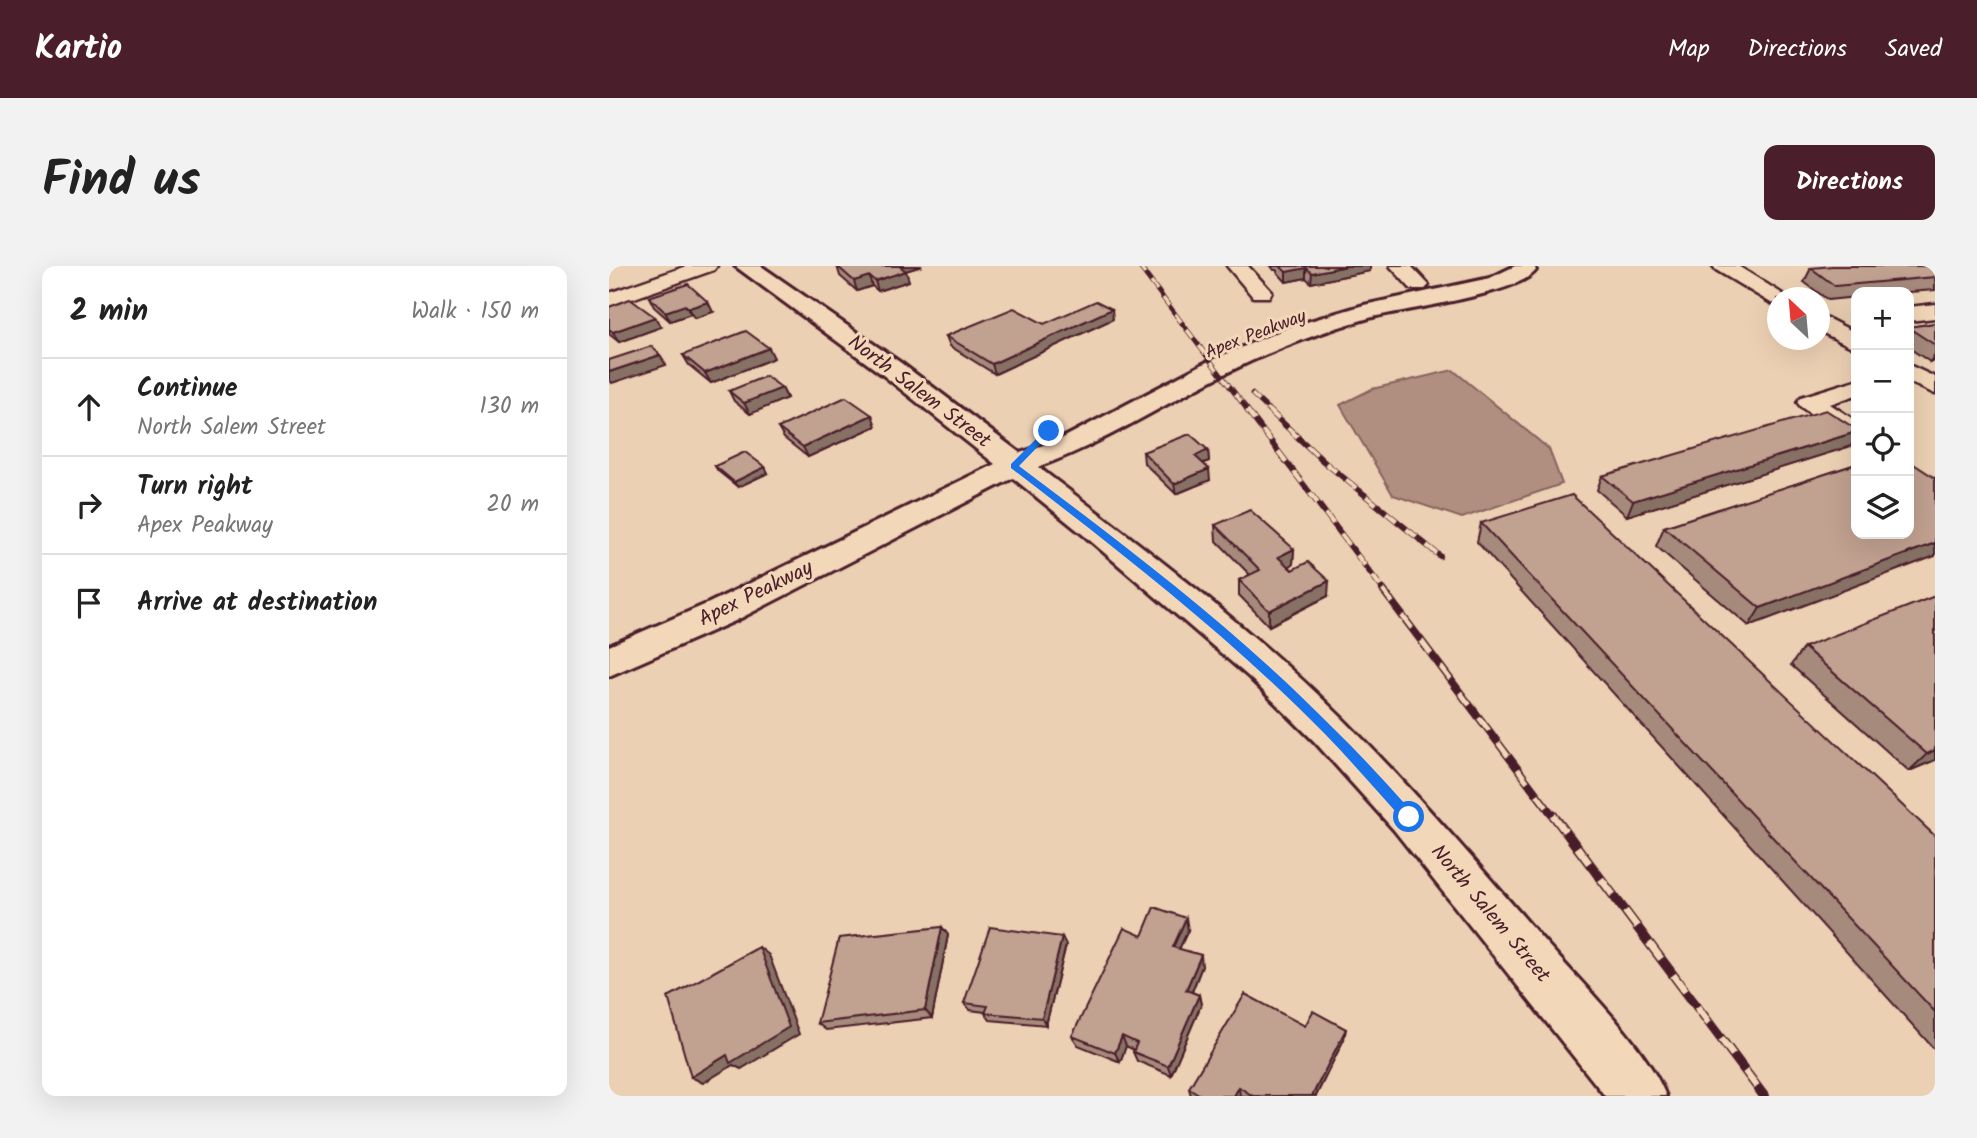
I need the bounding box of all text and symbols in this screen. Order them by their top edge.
text: Kartio [35,23,122,76]
text: Map [1668,30,1710,69]
text: Directions [1748,30,1847,69]
text: Saved [1885,30,1942,69]
text: Find us [42,143,200,221]
button: Directions [1764,145,1935,220]
north arrow [1767,287,1830,350]
map controls [1851,287,1914,539]
button: + [1851,287,1914,350]
text: 2 min [70,288,148,336]
text: Walk · 150 m [411,294,539,330]
street label: Apex Peakway [1201,302,1311,368]
street label: North Salem Street [840,327,998,458]
button: − [1851,350,1914,413]
text: Continue [137,368,238,410]
icon: ahead [70,388,108,426]
text: 130 m [480,389,539,425]
text: North Salem Street [137,410,326,446]
button: locate [1851,413,1914,476]
route end [1033,415,1064,446]
text: Turn right [137,466,253,508]
button: layers [1851,476,1914,539]
icon: right [70,486,108,524]
text: 20 m [487,487,539,523]
text: Apex Peakway [137,508,273,544]
street label: Apex Peakway [693,552,819,636]
text: Arrive at destination [137,582,377,624]
icon: arrive [70,584,108,622]
route start [1393,801,1424,832]
street label: North Salem Street [1422,837,1559,991]

